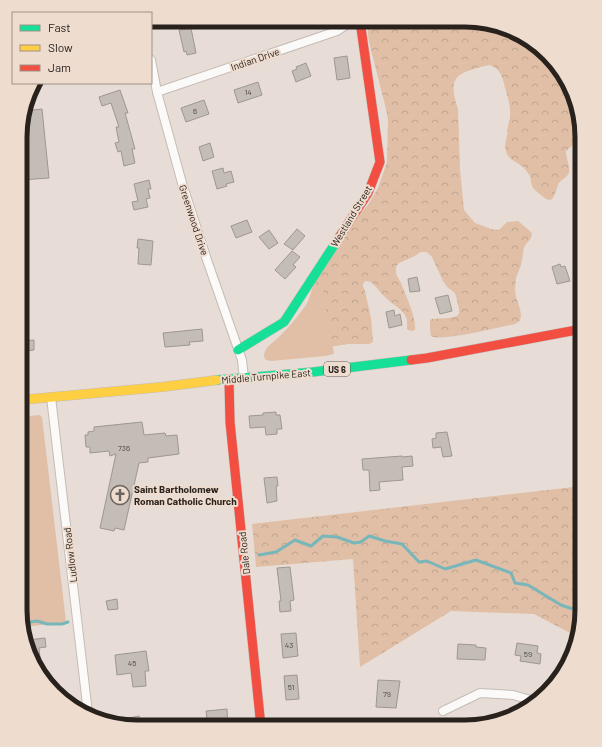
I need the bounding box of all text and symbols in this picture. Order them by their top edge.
legend [12,12,152,84]
text: Fast [48,20,71,34]
text: Slow [48,40,73,54]
street label: Indian Drive [229,45,281,73]
text: Jam [48,60,71,74]
house number: 14 [244,87,252,97]
house number: 6 [193,106,197,116]
street label: Greenwood Drive [177,183,211,257]
street label: Westland Street [328,183,374,249]
road number: US 6 [324,362,350,376]
street label: Middle Turnpike East [221,366,312,386]
house number: 736 [118,443,130,453]
place label: Saint Bartholomew Roman Catholic Church [134,483,237,507]
church icon: Saint Bartholomew Roman Catholic Church [109,484,131,506]
street label: Ludlow Road [61,527,79,583]
street label: Dale Road [236,531,252,575]
house number: 43 [285,640,293,650]
house number: 59 [524,649,532,659]
house number: 45 [128,658,136,668]
house number: 51 [288,682,295,692]
house number: 79 [383,689,391,699]

